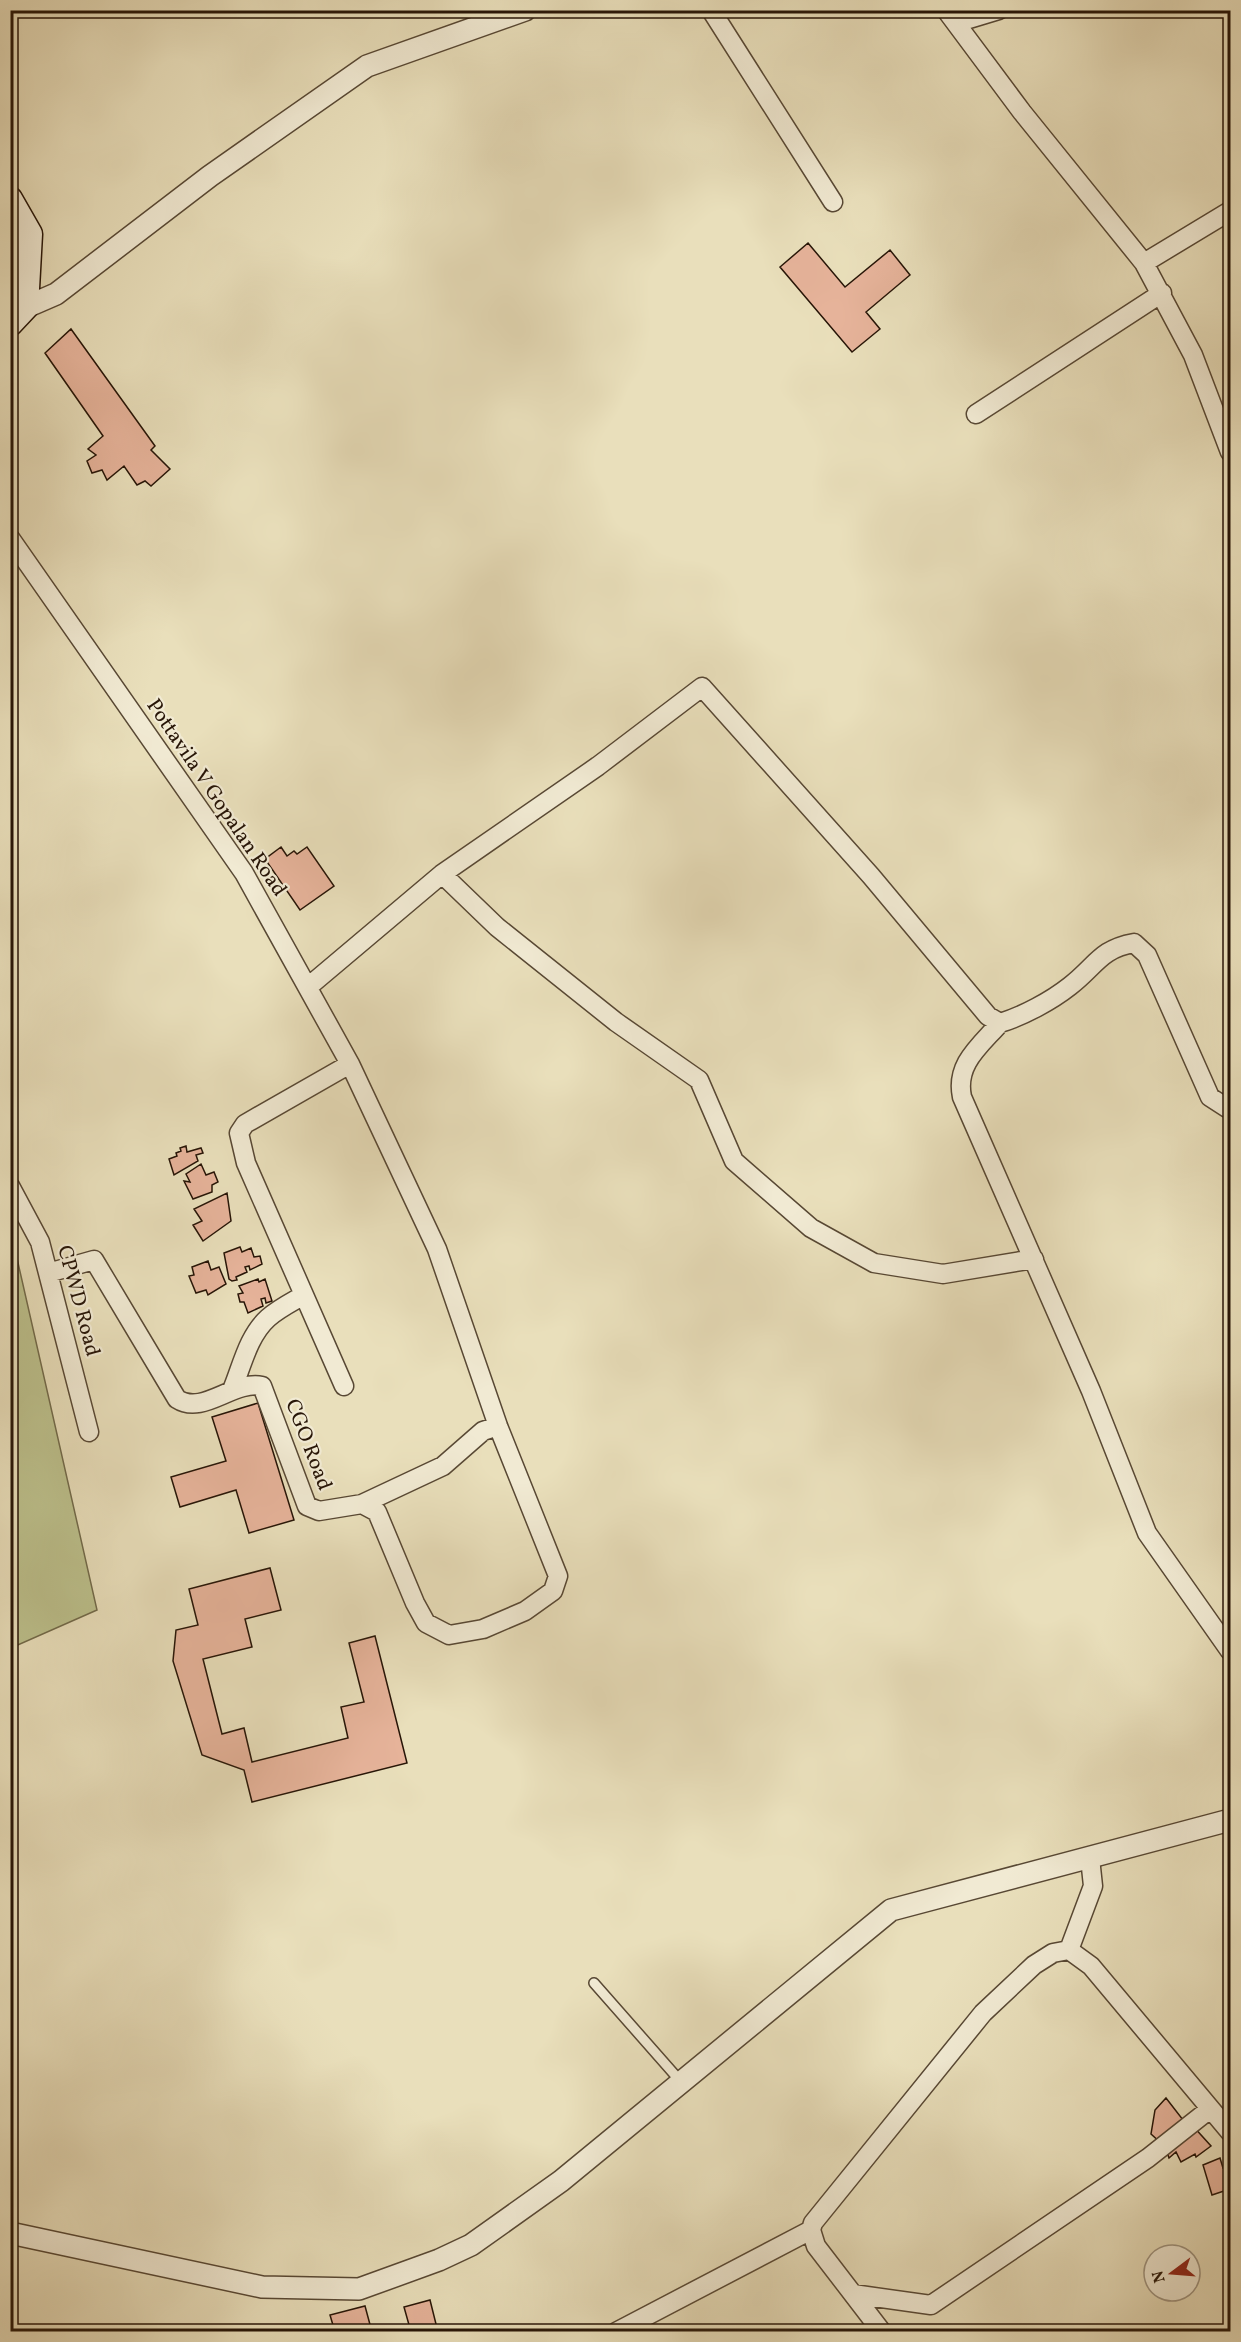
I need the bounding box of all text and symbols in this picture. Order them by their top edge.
street label: Pottavila V Gopalan Road [139,693,293,903]
street label: CPWD Road [49,1242,107,1360]
street label: CGO Road [277,1395,339,1495]
north arrow [1142,2243,1202,2303]
text: N [1147,2268,1172,2285]

